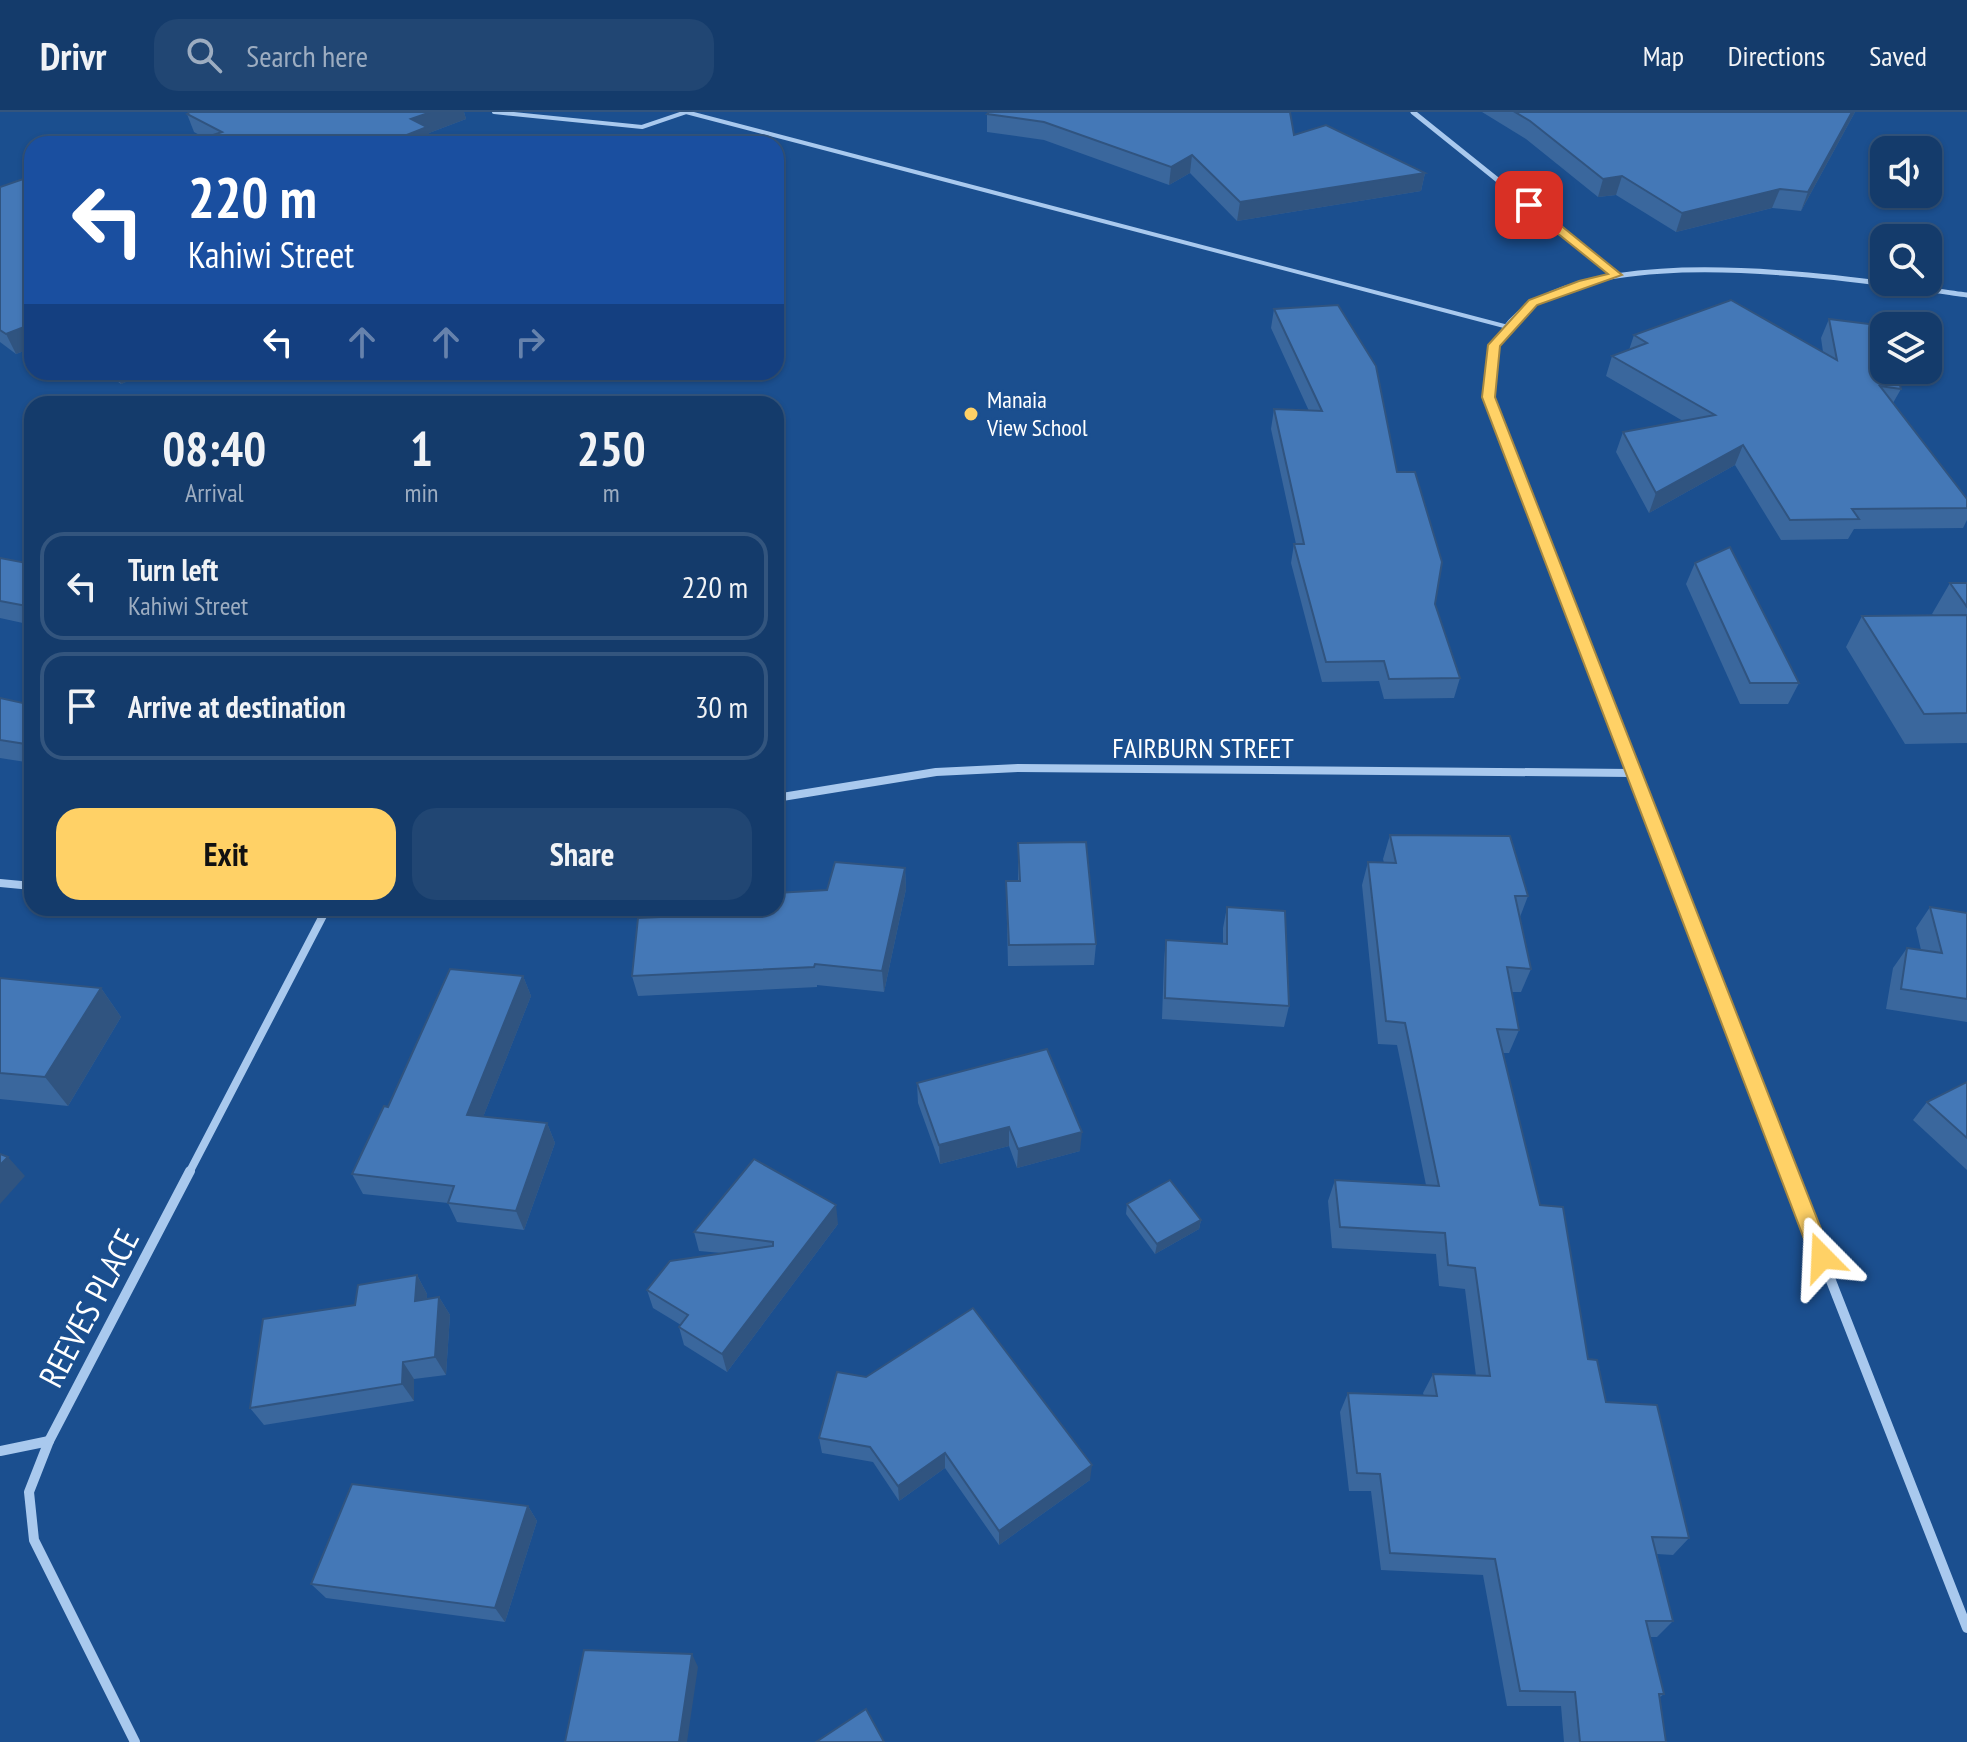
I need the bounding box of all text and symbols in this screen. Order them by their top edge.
search box [154,19,714,91]
text: Drivr [40,31,106,80]
icon: search [182,33,226,77]
text: Search here [246,36,368,75]
text: Map [1643,37,1684,74]
text: Directions [1728,37,1825,74]
text: Saved [1869,37,1927,74]
map controls [1870,136,1942,384]
button: sound [1870,136,1942,208]
text: 220 m [188,161,317,233]
icon: left [56,168,160,272]
pin [1495,171,1563,239]
icon: arrive [1507,183,1551,227]
button: search [1870,224,1942,296]
text: Kahiwi Street [188,231,354,278]
button: layers [1870,312,1942,384]
icon: left [256,320,300,364]
icon: ahead [340,320,384,364]
icon: ahead [424,320,468,364]
icon: right [508,320,552,364]
place label: Manaia View School [986,384,1088,443]
marker: Manaia View School [962,405,980,423]
text: 08:40 [162,417,266,479]
text: 1 [410,417,433,479]
text: 250 [577,417,646,479]
text: Arrival [185,476,244,509]
text: min [404,476,438,509]
text: m [603,476,620,509]
text: Turn left [128,550,218,589]
icon: left [60,564,104,608]
text: 220 m [682,567,748,606]
text: Kahiwi Street [128,589,248,622]
icon: arrive [60,684,104,728]
text: Arrive at destination [128,687,346,726]
text: 30 m [695,687,748,726]
street label: FAIRBURN STREET [1112,729,1294,766]
button: Exit [56,808,396,900]
button: Share [412,808,752,900]
position arrow [1780,1215,1864,1299]
street label: REEVES PLACE [28,1221,148,1394]

